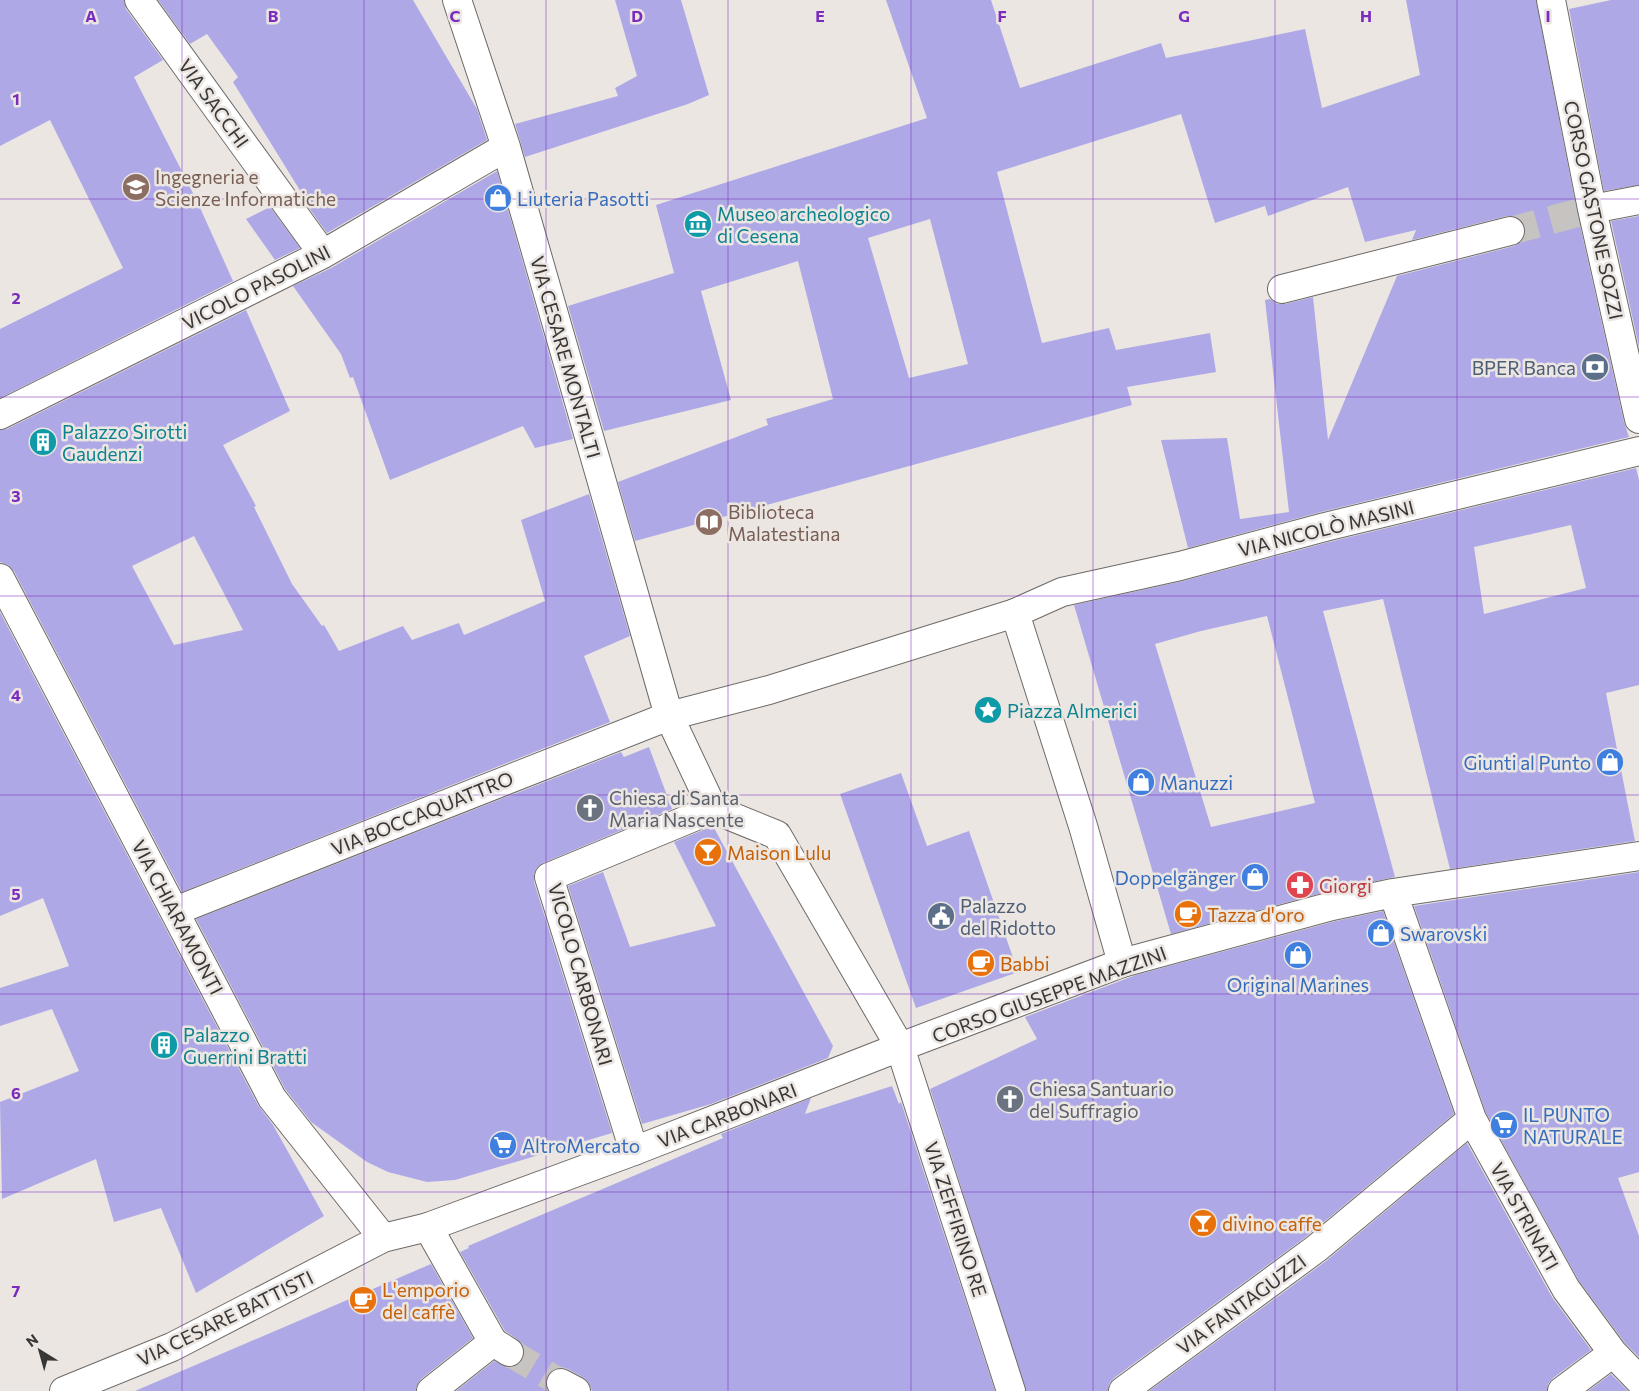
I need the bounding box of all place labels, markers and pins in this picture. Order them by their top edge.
place label: Ingegneria e Scienze Informatiche [155,165,336,210]
school or university icon: Ingegneria e Scienze Informatiche [121,172,151,202]
shop icon: Liuteria Pasotti [483,183,513,213]
place label: Liuteria Pasotti [517,187,649,210]
place label: Museo archeologico di Cesena [717,202,890,247]
museum icon: Museo archeologico di Cesena [683,209,713,239]
bank icon: BPER Banca [1580,352,1610,382]
place label: BPER Banca [1472,356,1576,379]
place label: Palazzo Sirotti Gaudenzi [62,420,187,465]
building icon: Palazzo Sirotti Gaudenzi [28,427,58,457]
place label: Biblioteca Malatestiana [728,500,840,545]
library icon: Biblioteca Malatestiana [694,507,724,537]
place icon: Piazza Almerici [973,695,1003,725]
place label: Piazza Almerici [1007,699,1138,722]
shop icon: Giunti al Punto [1595,747,1625,777]
place label: Giunti al Punto [1464,751,1591,774]
shop icon: Manuzzi [1126,767,1156,797]
place label: Manuzzi [1160,771,1233,794]
place label: Chiesa di Santa Maria Nascente [609,786,744,831]
church icon: Chiesa di Santa Maria Nascente [575,793,605,823]
bar icon: Maison Lulu [693,837,723,867]
place label: Maison Lulu [727,841,831,864]
shop icon: Doppelgänger [1240,862,1270,892]
place label: Doppelgänger [1115,866,1236,889]
pharmacy icon: Giorgi [1285,870,1315,900]
place label: Giorgi [1319,874,1372,897]
place label: Palazzo del Ridotto [960,894,1056,939]
cafe icon: Tazza d'oro [1173,899,1203,929]
public building icon: Palazzo del Ridotto [926,901,956,931]
place label: Tazza d'oro [1207,903,1305,926]
shop icon: Swarovski [1366,918,1396,948]
place label: Swarovski [1400,922,1487,945]
shop icon: Original Marines [1283,940,1313,970]
cafe icon: Babbi [966,948,996,978]
place label: Babbi [1000,952,1050,975]
place label: Original Marines [1227,973,1369,996]
place label: Palazzo Guerrini Bratti [183,1023,307,1068]
building icon: Palazzo Guerrini Bratti [149,1030,179,1060]
place label: Chiesa Santuario del Suffragio [1029,1077,1174,1122]
church icon: Chiesa Santuario del Suffragio [995,1084,1025,1114]
place label: IL PUNTO NATURALE [1523,1103,1623,1148]
supermarket icon: IL PUNTO NATURALE [1489,1110,1519,1140]
supermarket icon: AltroMercato [488,1130,518,1160]
place label: AltroMercato [522,1134,640,1157]
bar icon: divino caffe [1188,1208,1218,1238]
place label: divino caffe [1222,1212,1322,1235]
place label: L'emporio del caffè [382,1278,470,1323]
cafe icon: L'emporio del caffè [348,1285,378,1315]

